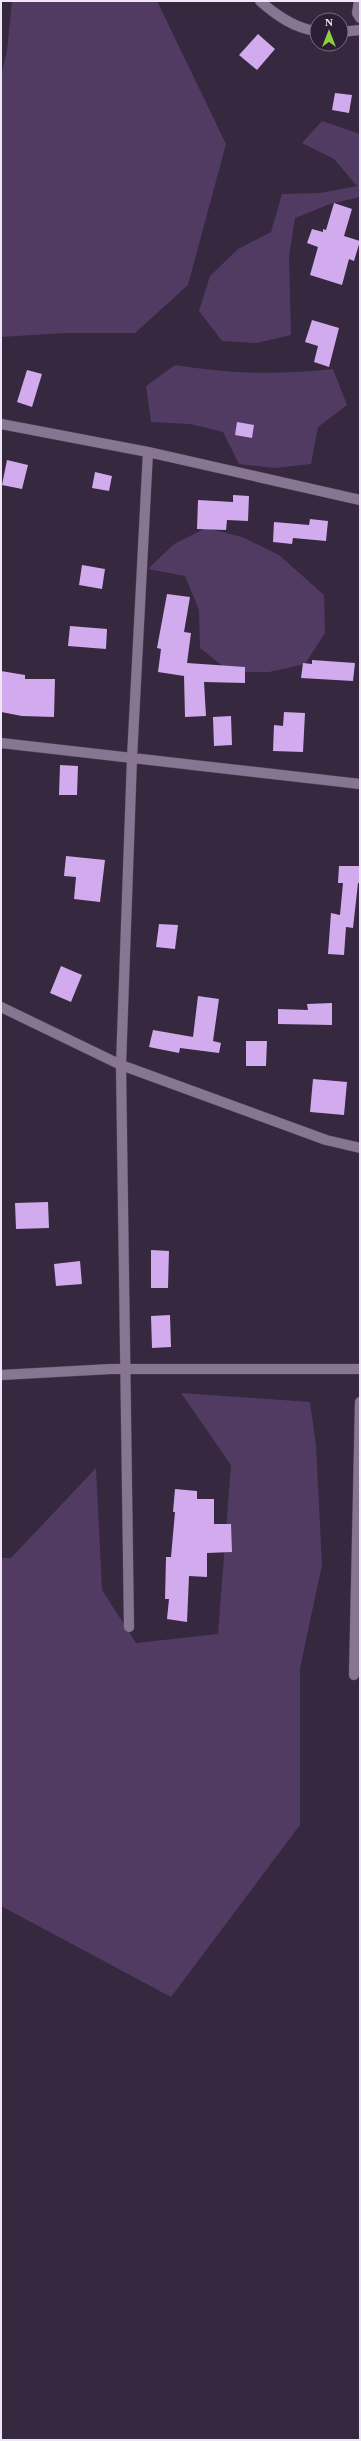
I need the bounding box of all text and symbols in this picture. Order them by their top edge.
north arrow [309,12,349,52]
text: N [325,16,333,28]

